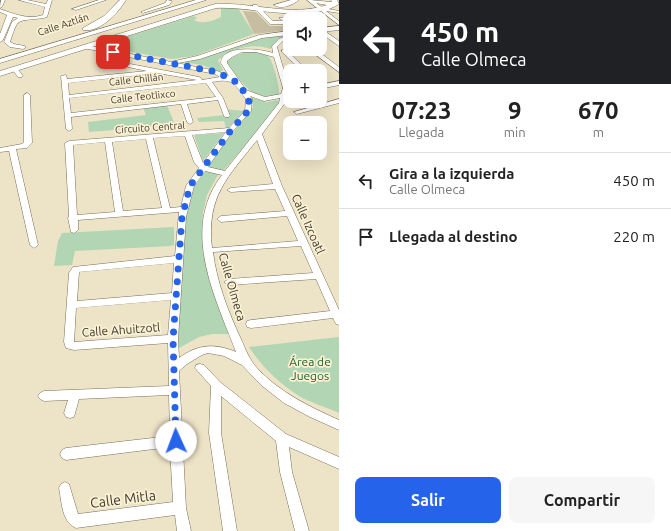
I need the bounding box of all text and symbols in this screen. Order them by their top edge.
street label: Calle Aztlán [36,11,90,38]
map controls [283,12,327,160]
button: sound [283,12,327,56]
icon: left [355,16,407,68]
text: 450 m [421,16,499,47]
pin [96,35,130,69]
icon: arrive [102,41,124,63]
text: Calle Olmeca [421,49,527,69]
button: + [283,64,327,108]
street label: Calle Chillán [108,71,164,88]
street label: Calle Teotlixco [110,88,176,105]
text: 07:23 [391,97,451,124]
text: 9 [508,97,521,124]
text: 670 [578,97,619,124]
button: − [283,116,327,160]
street label: Circuito Central [115,120,186,135]
text: Llegada [399,125,444,139]
text: min [504,125,526,139]
text: m [593,125,604,139]
text: Gira a la izquierda [389,165,515,182]
icon: left [355,170,377,192]
text: 450 m [613,172,655,189]
text: Calle Olmeca [389,182,465,196]
street label: Calle Izcoatl [289,192,327,256]
icon: arrive [355,226,377,248]
text: Llegada al destino [389,228,518,245]
text: 220 m [613,228,655,245]
street label: Calle Olmeca [217,251,248,322]
street label: Calle Ahuitzotl [81,320,161,339]
park label: Área de Juegos [289,355,331,382]
position arrow [155,420,197,462]
button: Salir [355,477,501,523]
button: Compartir [509,477,655,523]
street label: Calle Mitla [89,487,157,511]

